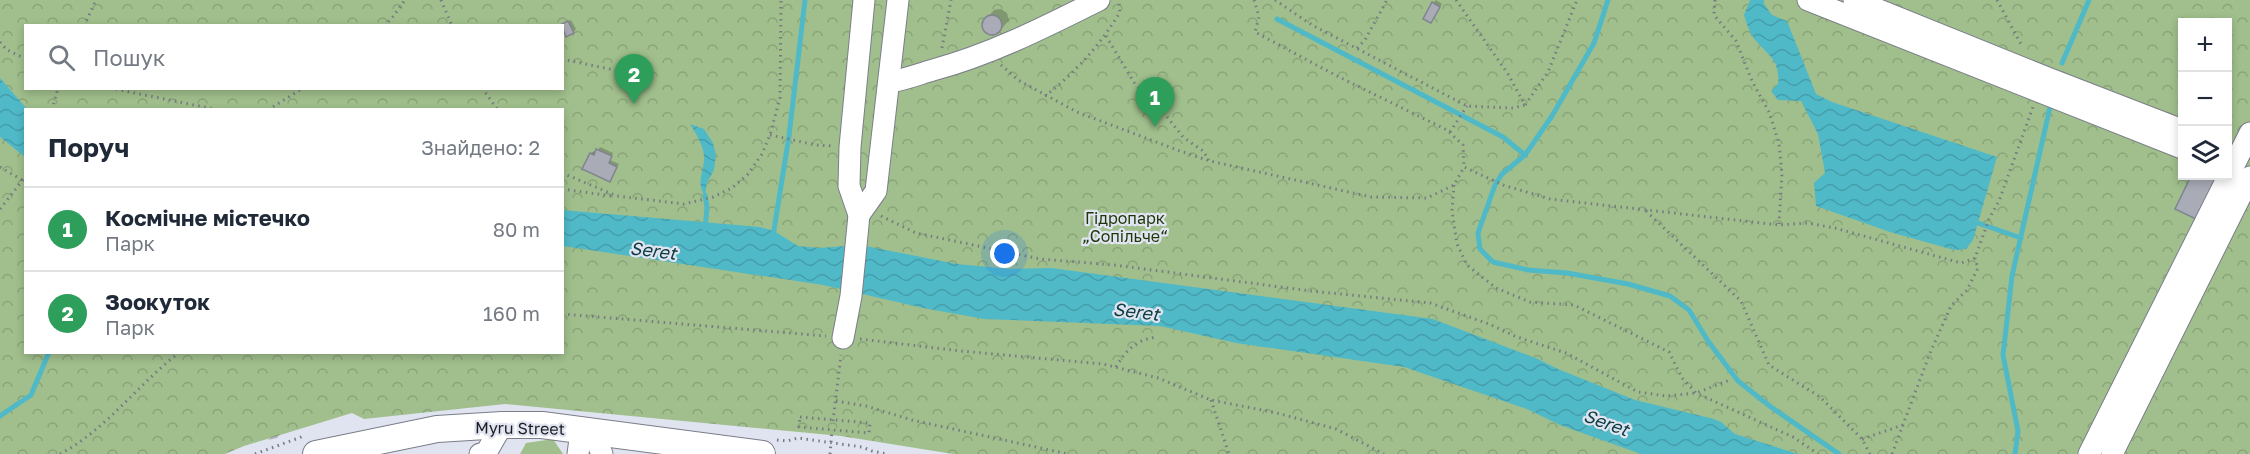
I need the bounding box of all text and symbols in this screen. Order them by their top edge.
map controls [2178,18,2232,180]
button: + [2178,18,2232,72]
search box [24,24,564,90]
icon: search [45,41,78,74]
text: Пошук [93,44,166,71]
pin: 2 [614,54,654,104]
button: − [2178,72,2232,126]
pin: 1 [1136,78,1174,127]
button: layers [2178,126,2232,180]
text: Поруч [48,132,129,163]
text: Знайдено: 2 [421,135,540,159]
text: Космічне містечко [105,204,310,231]
park label: Гідропарк „Сопільче“ [1082,208,1168,246]
text: 1 [62,217,73,241]
text: 80 m [493,217,540,241]
text: Парк [105,231,155,255]
water label: Seret [629,236,679,264]
your location [990,239,1019,268]
text: Зоокуток [105,288,210,315]
water label: Seret [1112,297,1162,325]
text: 2 [61,301,74,325]
text: 160 m [483,301,540,325]
text: Парк [105,315,155,339]
water label: Seret [1581,404,1634,441]
street label: Myru Street [475,417,565,439]

